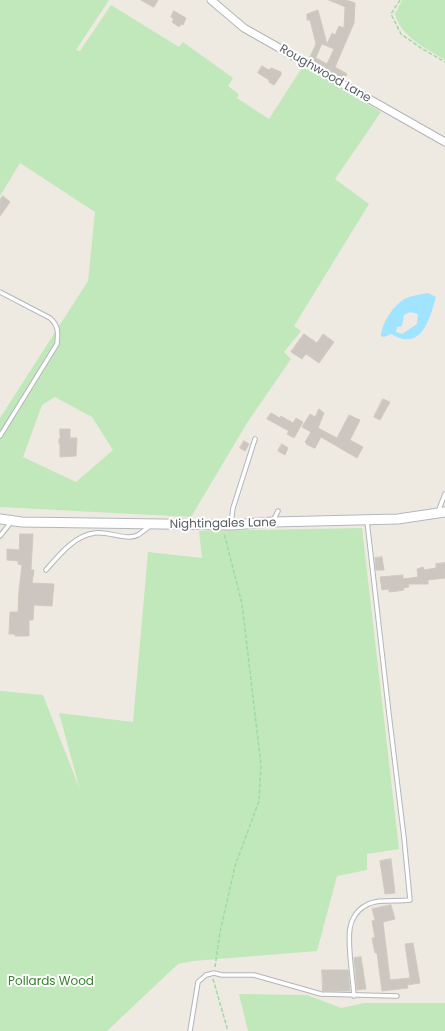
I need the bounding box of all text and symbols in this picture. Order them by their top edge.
street label: Roughwood Lane [277,42,373,106]
street label: Nightingales Lane [170,516,276,532]
park label: Pollards Wood [8,975,94,989]

